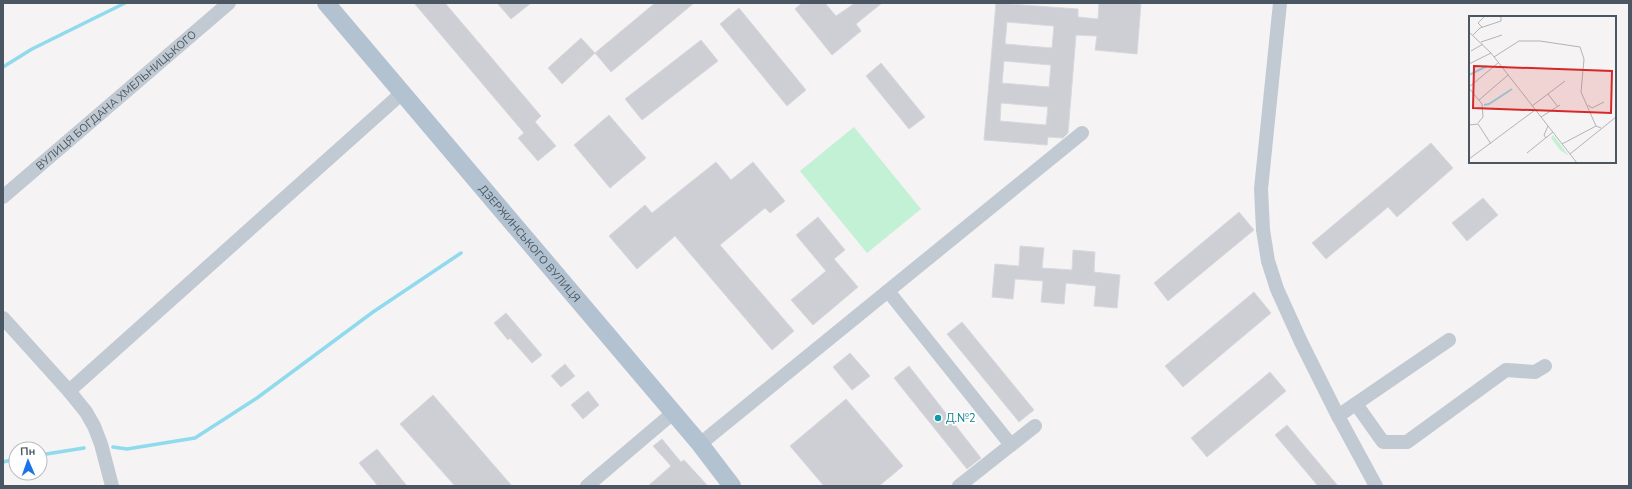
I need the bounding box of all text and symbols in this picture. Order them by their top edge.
inset map [1469,16,1616,163]
street label: ВУЛИЦЯ БОГДАНА ХМЕЛЬНИЦЬКОГО [33,27,200,173]
street label: ДЗЕРЖИНСЬКОГО ВУЛИЦЯ [476,181,584,305]
place label: Д.№2 [946,411,976,426]
marker: Д.№2 [933,413,943,423]
north arrow [8,441,48,481]
text: Пн [20,444,35,459]

